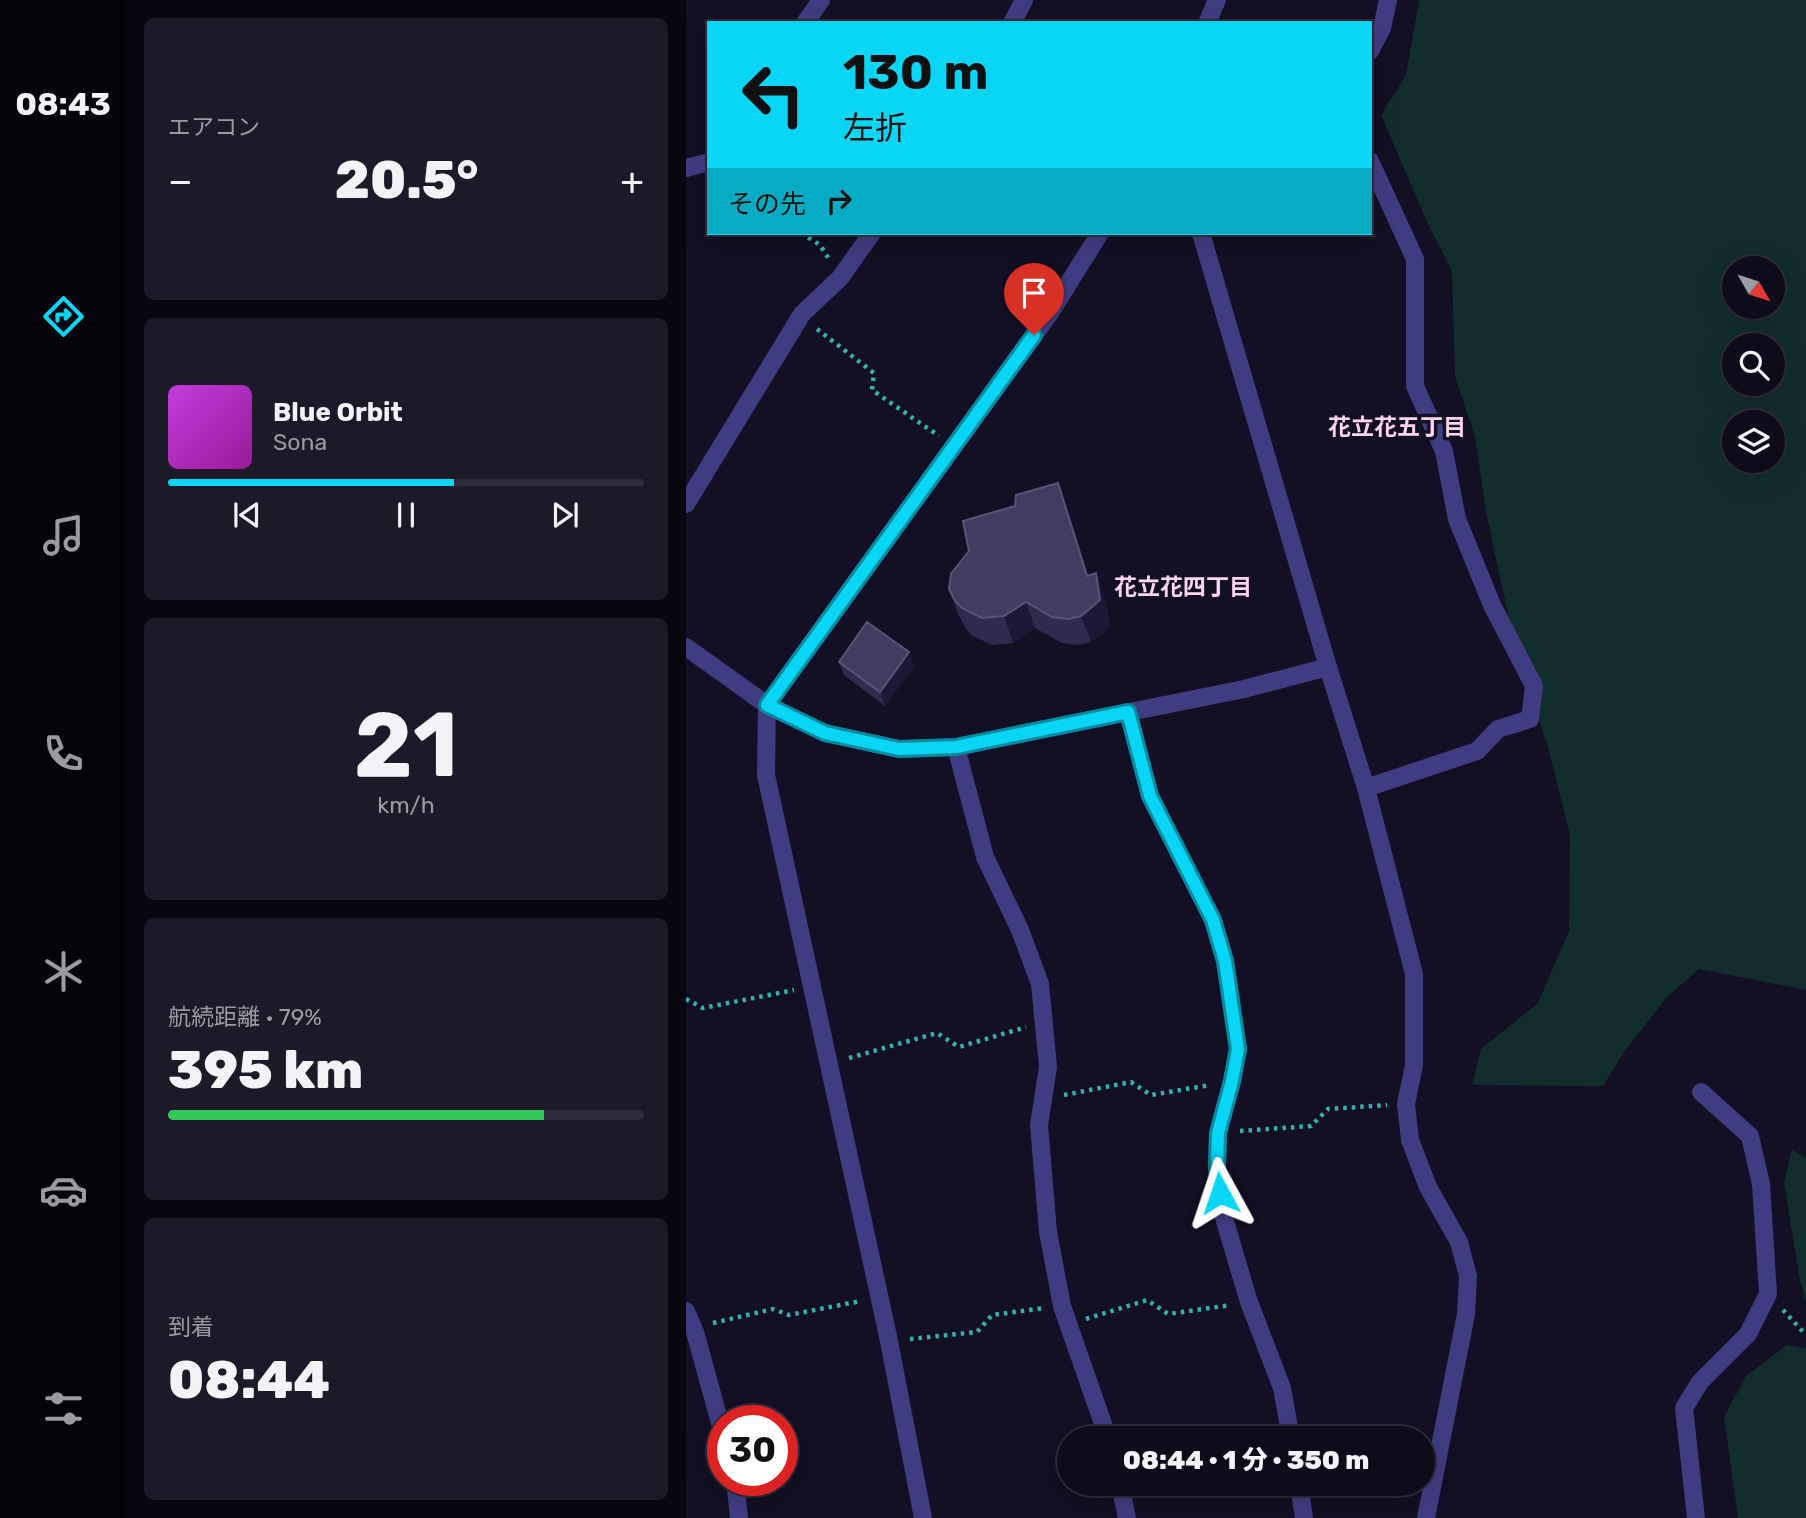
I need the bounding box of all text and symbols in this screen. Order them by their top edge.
text: 130 m [843,43,988,101]
icon: left [728,49,819,140]
text: 08:43 [15,85,111,123]
text: 左折 [843,109,907,147]
text: エアコン [168,113,260,141]
text: 20.5° [335,149,478,211]
text: − [168,158,193,204]
text: + [620,158,644,204]
icon: right [820,182,858,220]
text: その先 [728,189,806,220]
north arrow [1722,256,1785,318]
map controls [1722,256,1785,473]
pin [1004,263,1064,335]
icon: arrive [1015,274,1053,312]
icon: directions [39,292,88,341]
button: search [1722,333,1785,396]
text: Blue Orbit [273,397,403,428]
button: layers [1722,410,1785,473]
district label: 花立花五丁目 [1328,413,1466,441]
text: Sona [273,428,327,456]
icon: previous [228,496,266,534]
icon: pause [387,496,425,534]
icon: next [546,496,584,534]
icon: music [39,511,88,560]
district label: 花立花四丁目 [1114,573,1252,601]
text: 21 [354,691,458,799]
icon: phone [39,729,88,778]
text: km/h [377,791,435,819]
icon: climate [39,947,88,996]
text: 航続距離 · 79% [168,1003,322,1031]
text: 395 km [168,1039,363,1101]
position arrow [1183,1156,1257,1230]
icon: car [39,1166,88,1215]
text: 到着 [168,1313,214,1341]
text: 08:44 [168,1349,330,1411]
icon: filters [39,1384,88,1433]
speed limit sign: 30 [707,1405,798,1496]
text: 08:44 · 1 分 · 350 m [1123,1445,1369,1476]

